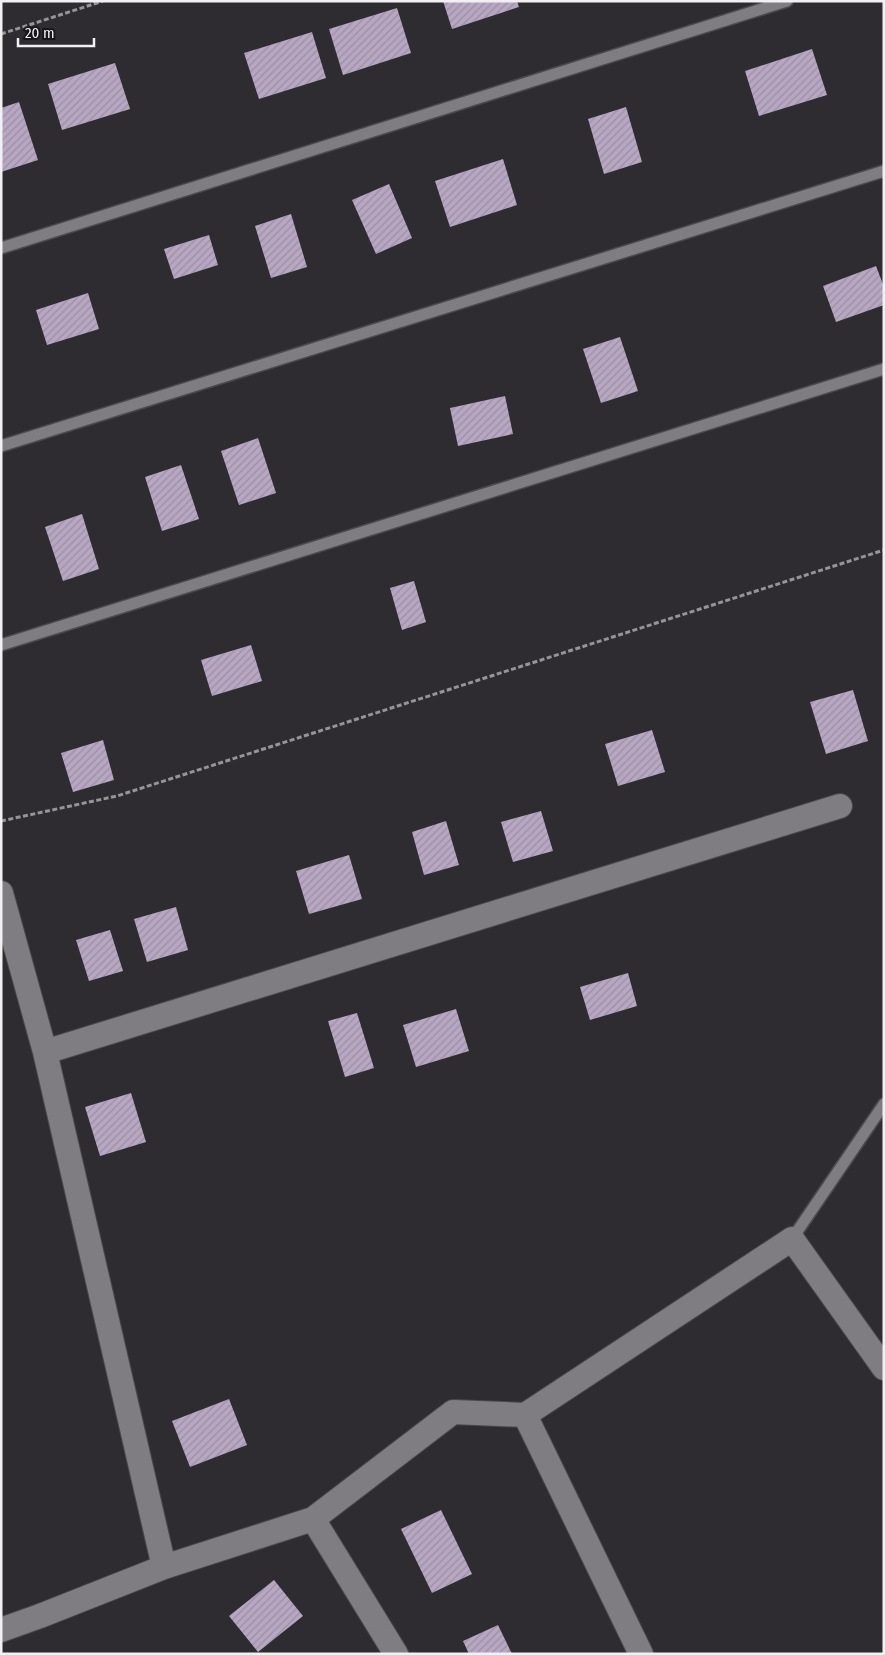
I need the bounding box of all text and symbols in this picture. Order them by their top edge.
scale bar [18,15,94,47]
text: 20 m [25,24,55,42]

